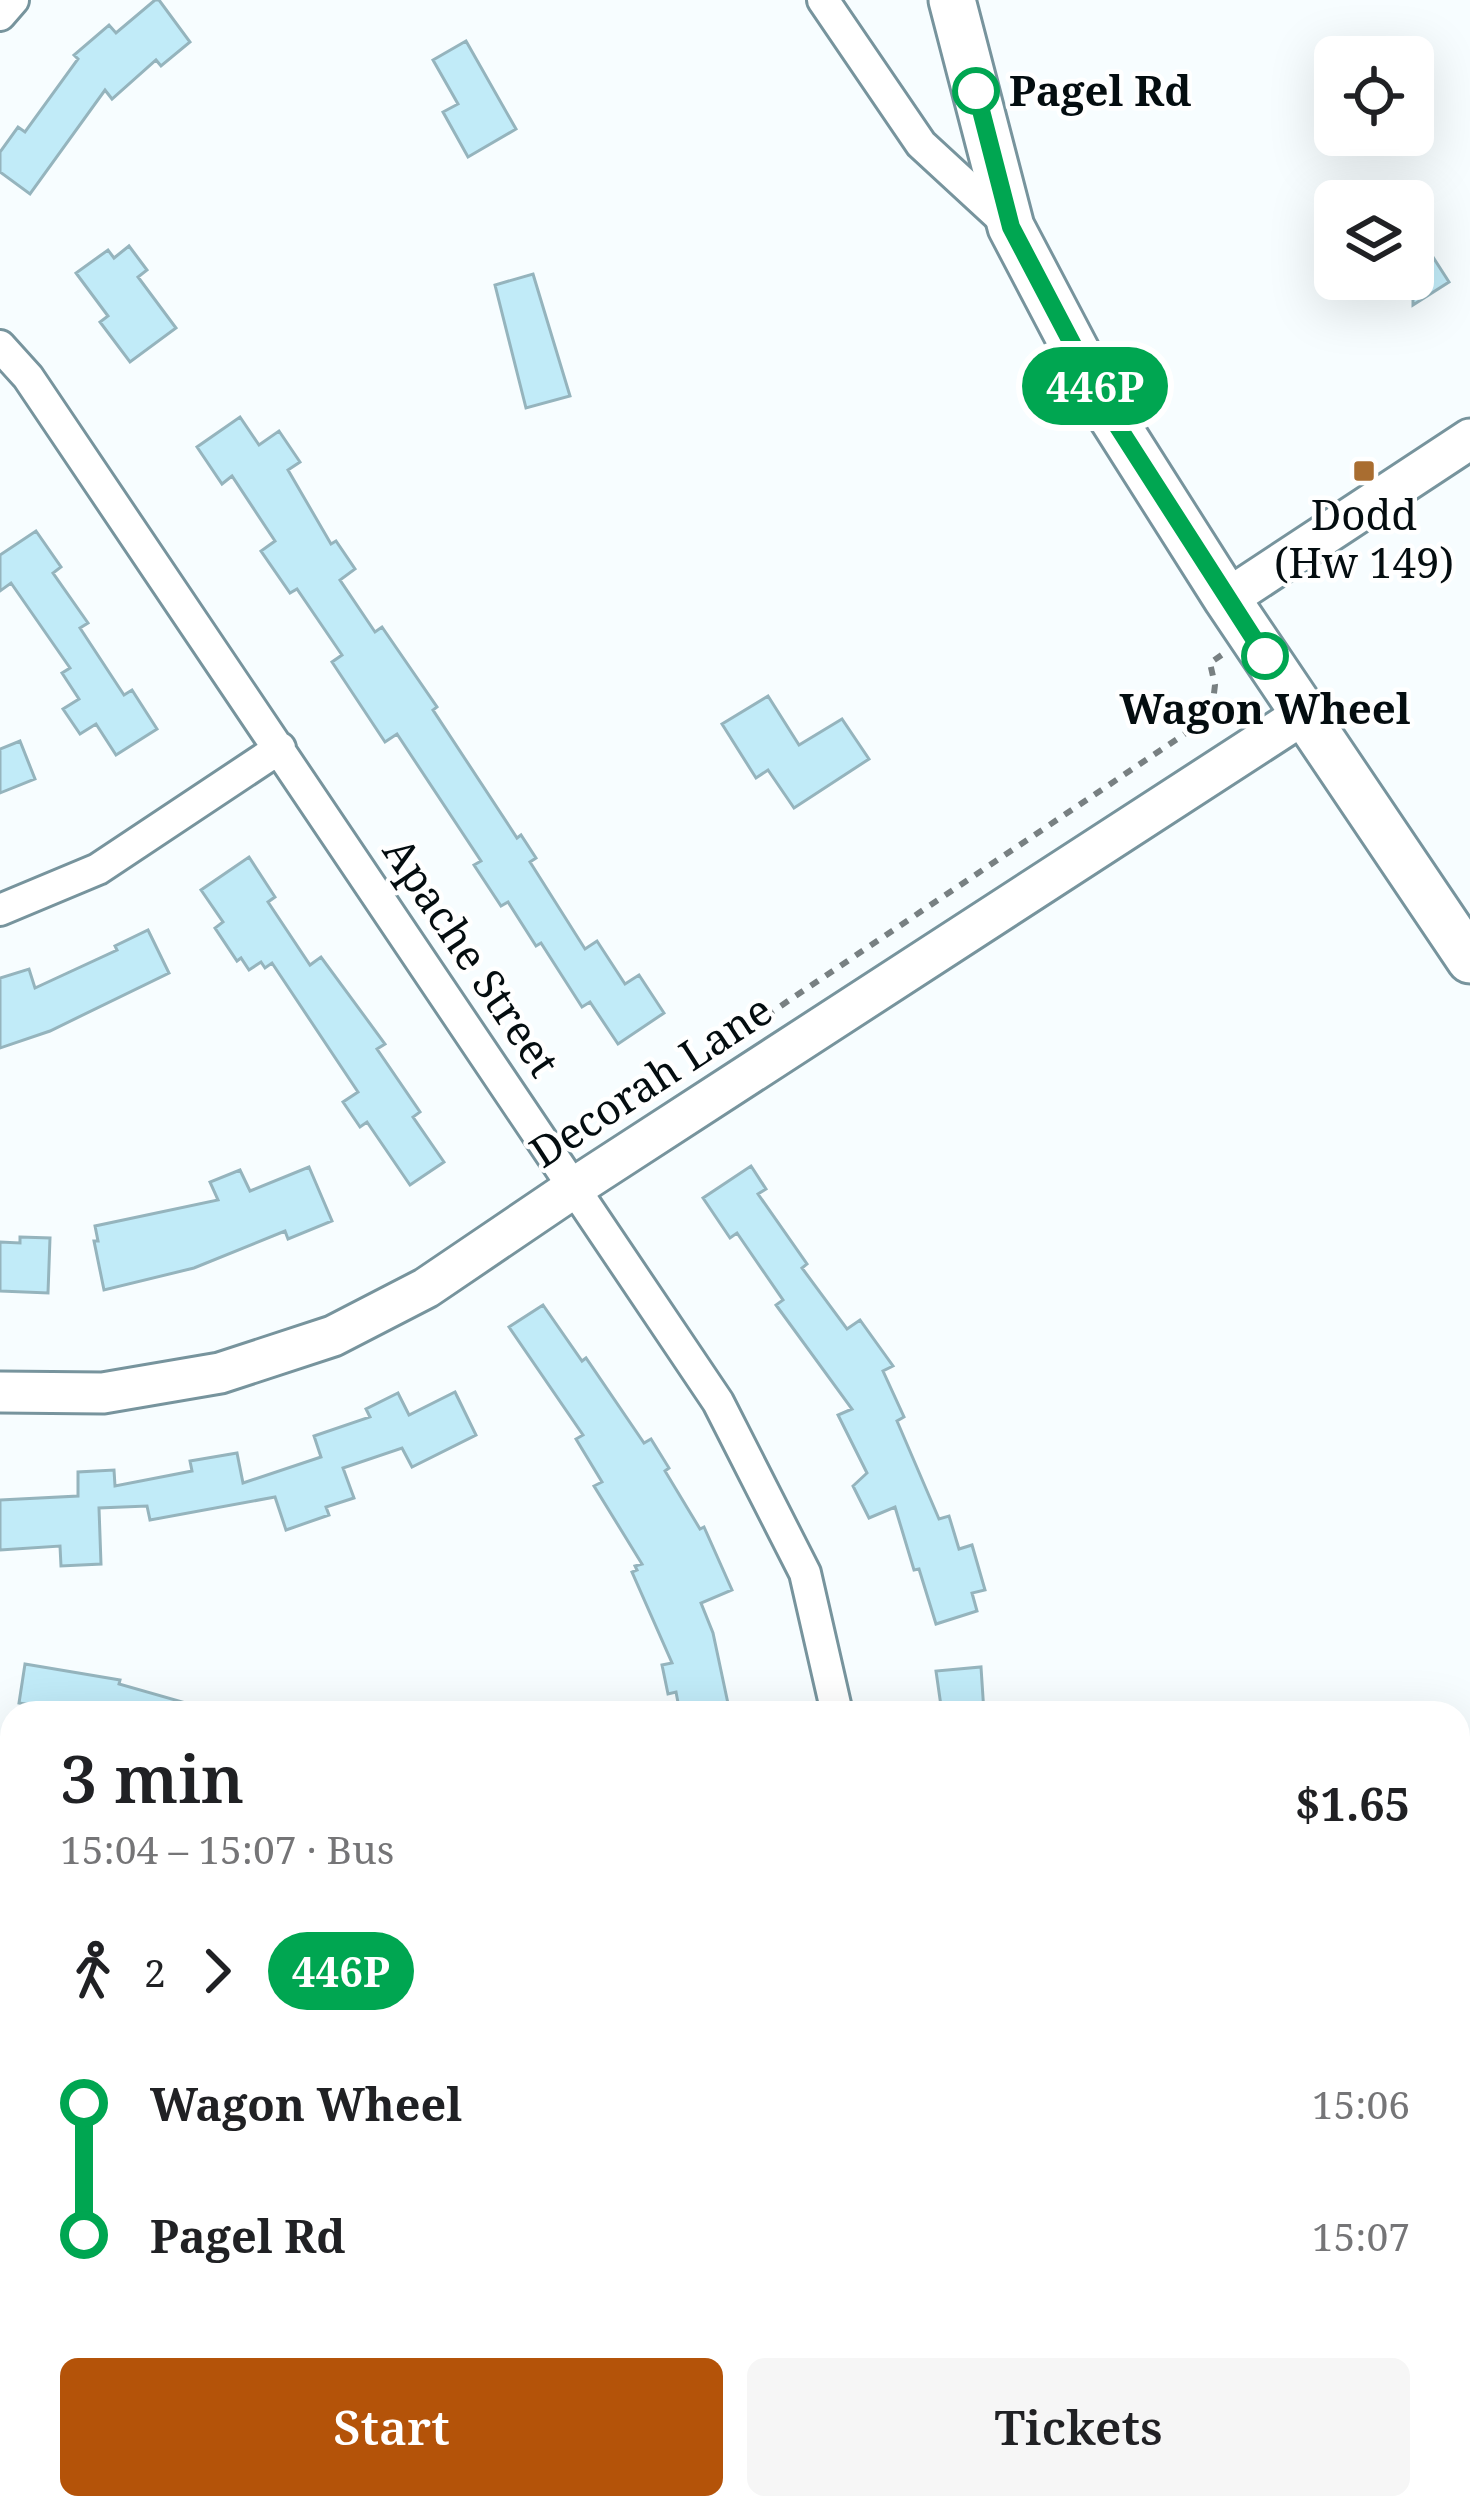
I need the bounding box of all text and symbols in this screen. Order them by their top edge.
map controls [1314,36,1434,300]
button: locate [1314,36,1434,156]
place label: Pagel Rd [1009,61,1191,118]
marker: Pagel Rd [954,69,998,113]
button: layers [1314,180,1434,300]
line badge: 446P [1011,347,1179,425]
text: 446P [1046,357,1144,414]
marker: Dodd (Hw 149) [1351,458,1377,484]
place label: Dodd (Hw 149) [1274,485,1454,590]
marker: Wagon Wheel [1243,634,1287,678]
place label: Wagon Wheel [1119,679,1411,736]
street label: Apache Street [371,825,573,1087]
street label: Decorah Lane [518,980,782,1179]
text: 3 min [60,1732,244,1822]
text: $1.65 [1295,1773,1410,1834]
text: 15:04 – 15:07 · Bus [60,1822,394,1875]
icon: walk [60,1938,126,2004]
icon: forward [184,1938,250,2004]
text: 446P [292,1942,390,1999]
text: 2 [144,1945,166,1998]
text: Wagon Wheel [150,2073,462,2134]
text: 15:06 [1312,2077,1410,2130]
text: Pagel Rd [150,2205,345,2266]
text: 15:07 [1312,2209,1410,2262]
button: Start [60,2358,723,2496]
button: Tickets [747,2358,1410,2496]

